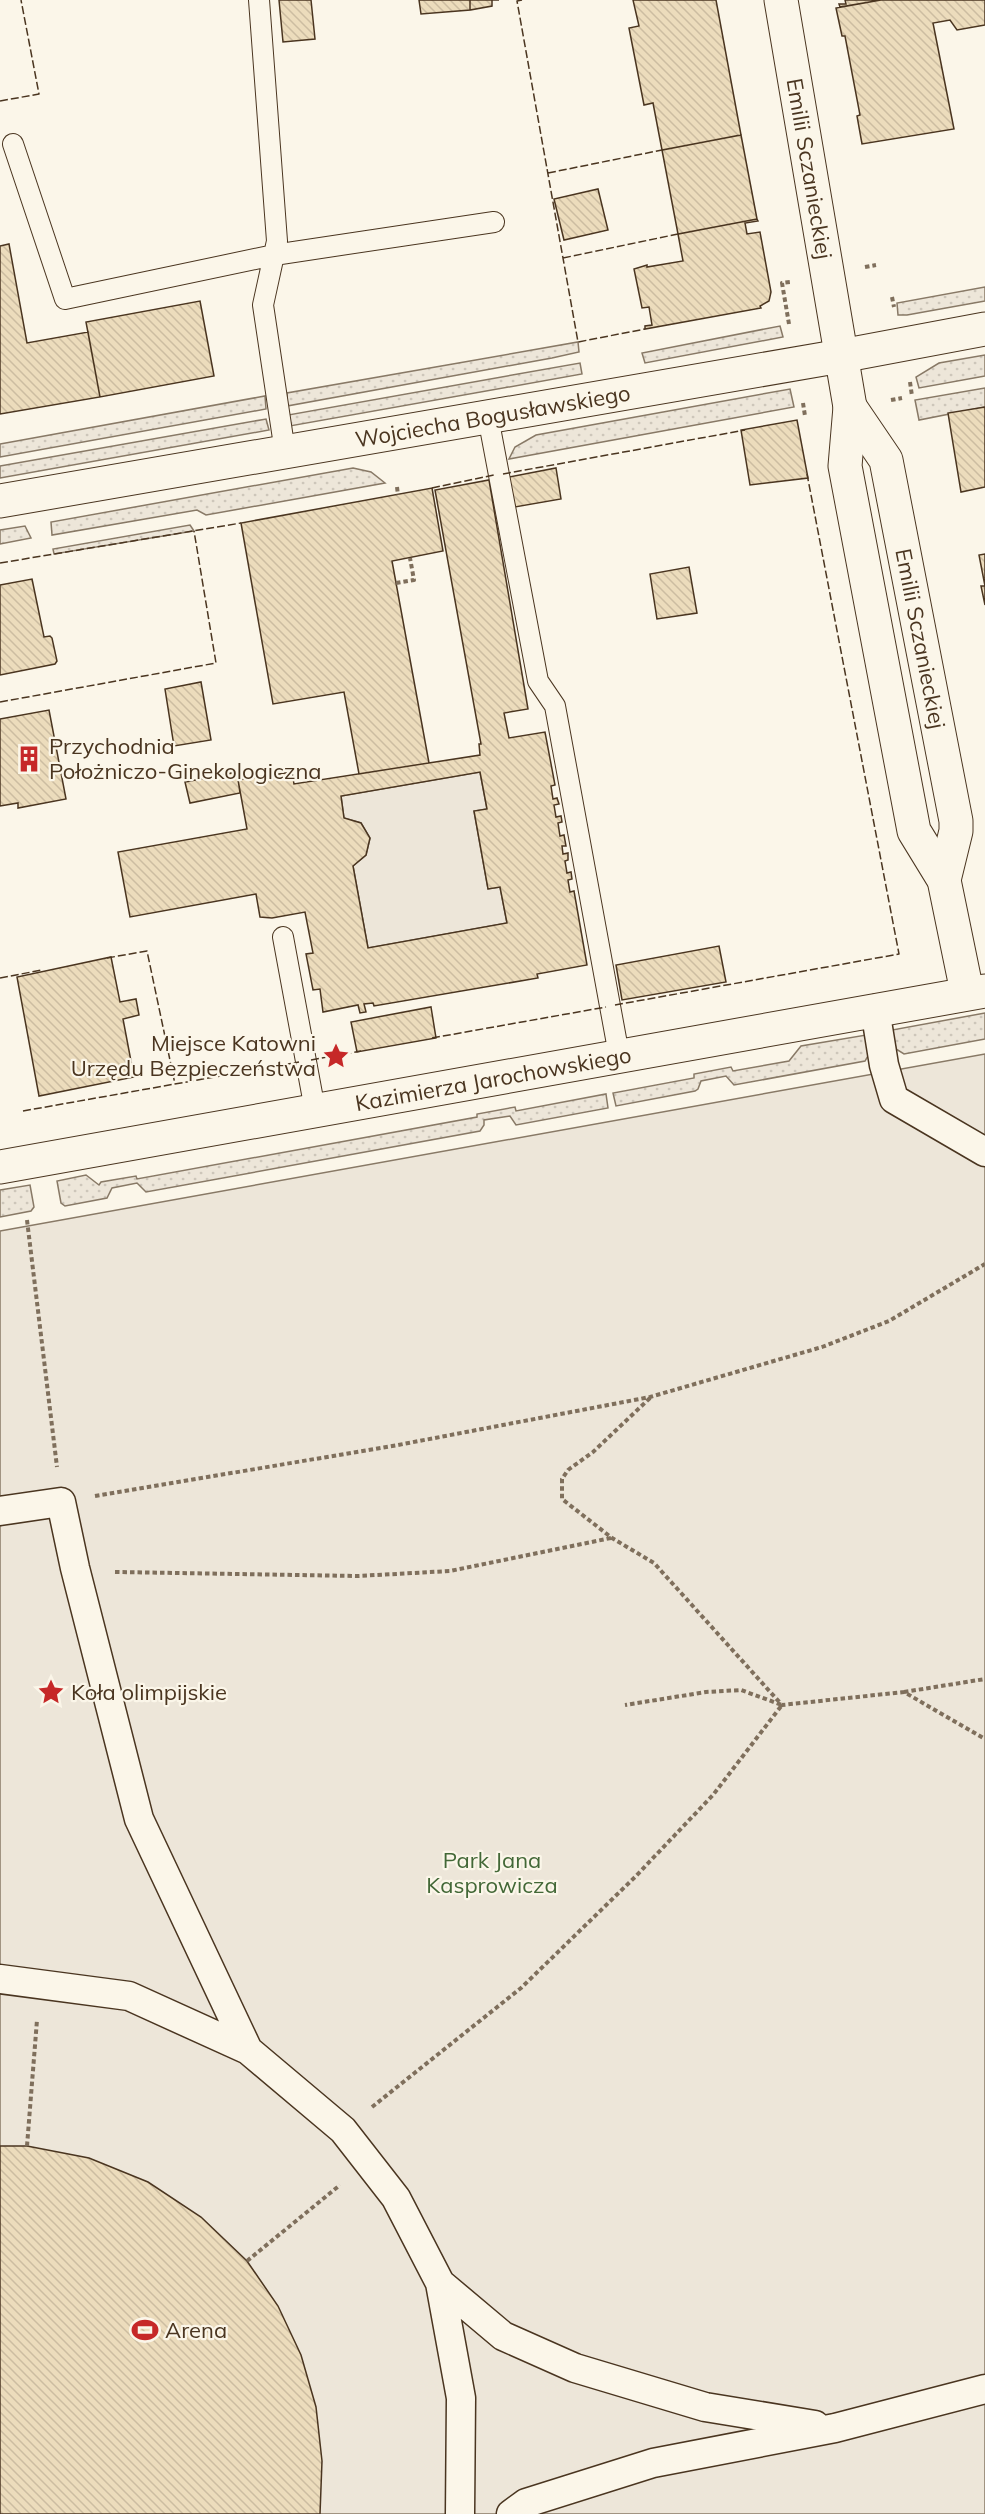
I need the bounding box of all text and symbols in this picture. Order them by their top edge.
street label: Emilii Sczanieckiej [780,76,839,261]
street label: Wojciecha Bogusławskiego [353,379,633,454]
street label: Emilii Sczanieckiej [889,546,952,731]
place label: Przychodnia Położniczo-Ginekologiczna [49,732,321,785]
building icon: Przychodnia Położniczo-Ginekologiczna [14,744,44,774]
place label: Miejsce Katowni Urzędu Bezpieczeństwa [71,1029,316,1082]
street label: Kazimierza Jarochowskiego [353,1040,633,1117]
place icon: Miejsce Katowni Urzędu Bezpieczeństwa [321,1041,351,1071]
place icon: Koła olimpijskie [36,1677,66,1707]
place label: Koła olimpijskie [71,1678,227,1706]
park label: Park Jana Kasprowicza [426,1846,558,1899]
sports icon: Arena [130,2315,160,2345]
place label: Arena [165,2316,227,2344]

